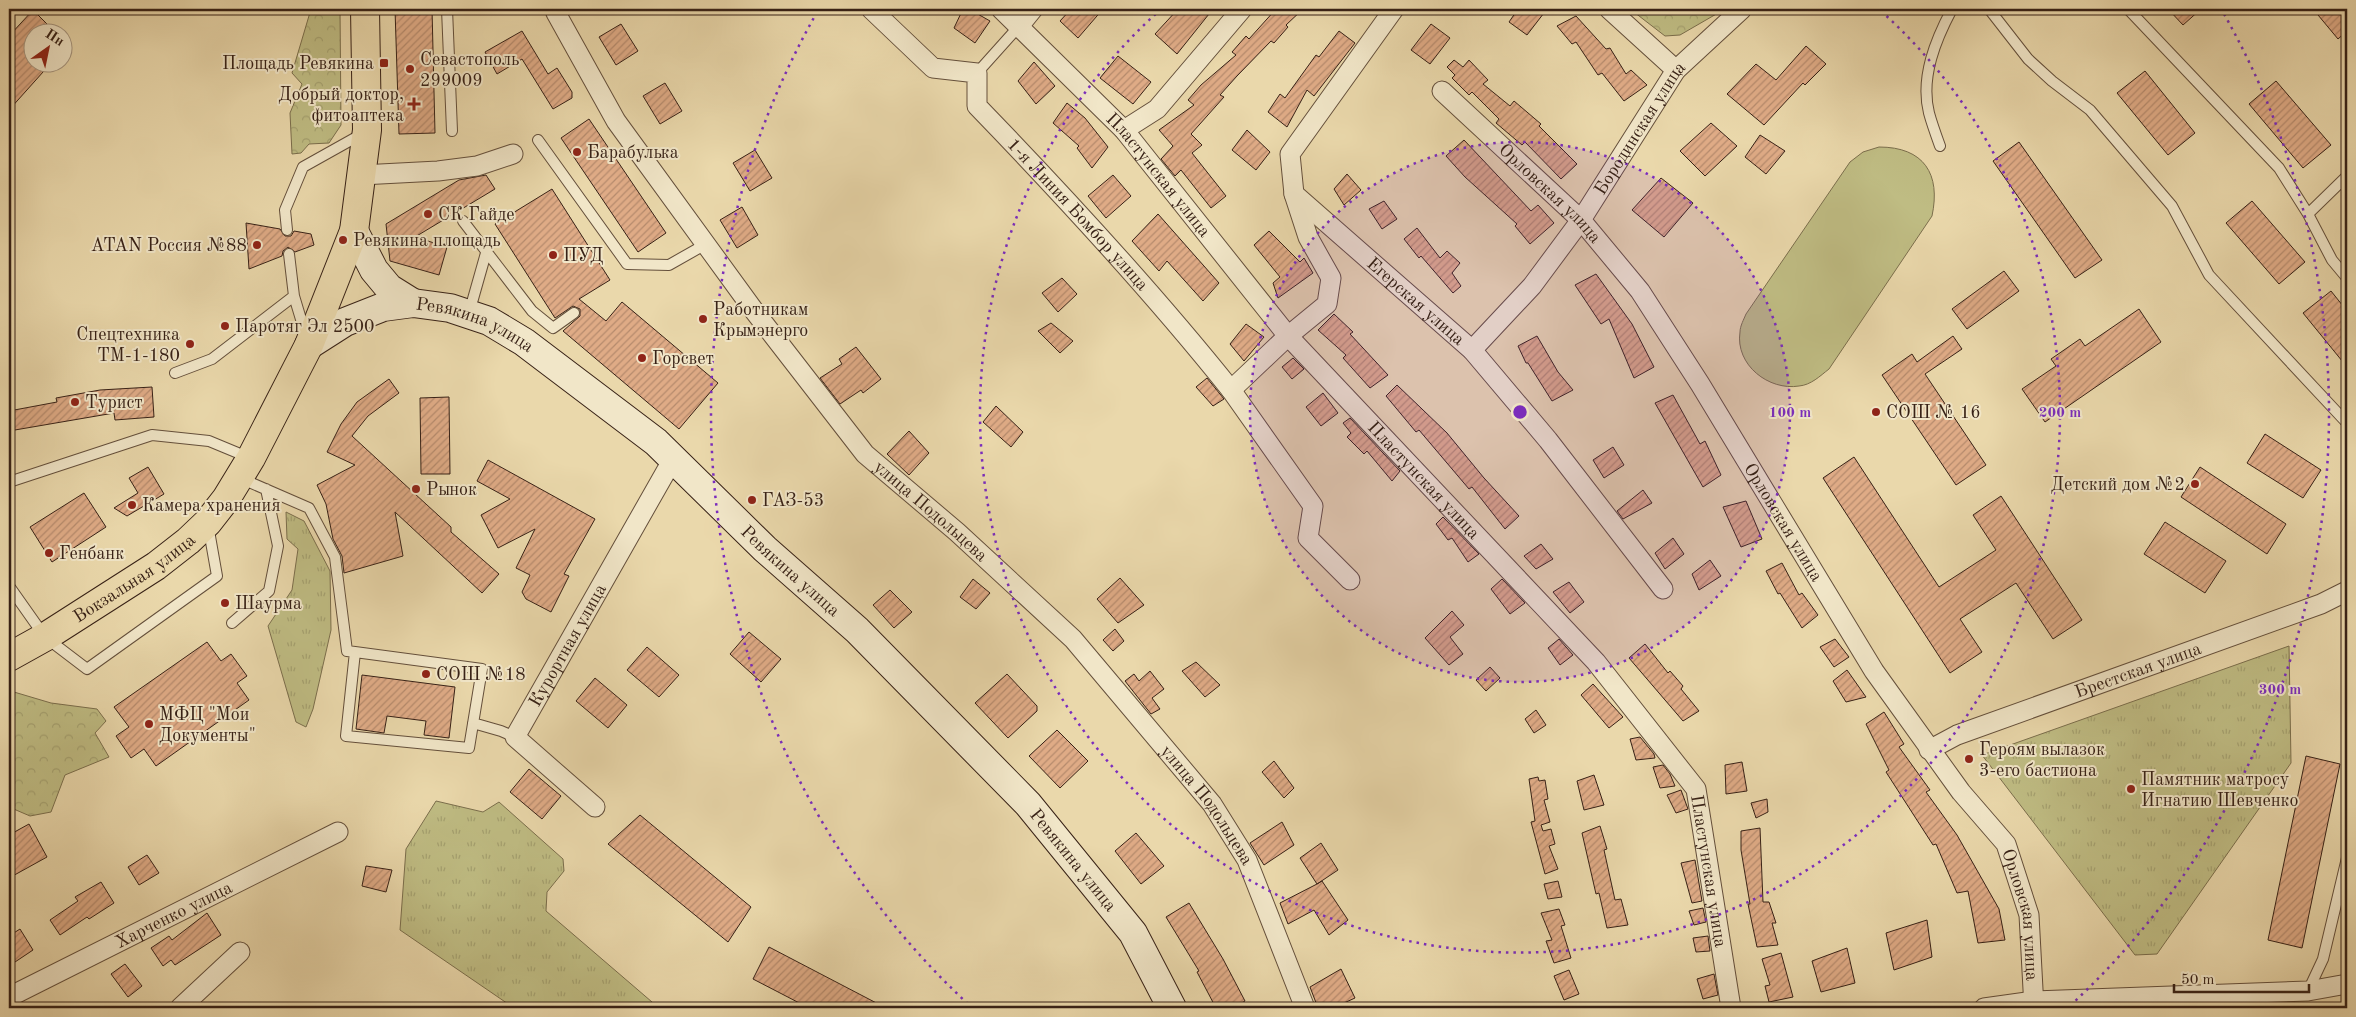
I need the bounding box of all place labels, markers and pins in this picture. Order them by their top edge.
place label: Севастополь 299009 [420,51,519,90]
place label: Площадь Ревякина [222,55,374,73]
marker: Площадь Ревякина [378,57,390,69]
marker: Севастополь 299009 [404,63,416,75]
place label: Добрый доктор, фитоаптека [278,86,404,126]
marker: Добрый доктор, фитоаптека [408,98,420,110]
place label: Барабулька [587,144,679,162]
marker: Барабулька [571,146,583,158]
place label: СК Гайде [438,206,515,224]
marker: СК Гайде [422,208,434,220]
place label: Ревякина площадь [353,232,501,250]
marker: Ревякина площадь [337,234,349,246]
place label: ATAN Россия №88 [91,237,247,255]
marker: ATAN Россия №88 [251,239,263,251]
place label: ПУД [563,247,603,265]
marker: ПУД [547,249,559,261]
place label: Работникам Крымэнерго [713,301,808,340]
marker: Работникам Крымэнерго [697,313,709,325]
place label: Паротяг Эл 2500 [235,318,374,336]
marker: Паротяг Эл 2500 [219,320,231,332]
place label: Спецтехника ТМ-1-180 [76,326,180,365]
marker: Спецтехника ТМ-1-180 [184,338,196,350]
place label: Горсвет [652,350,714,368]
marker: Горсвет [636,352,648,364]
place label: Турист [85,394,143,412]
marker: Турист [69,396,81,408]
centre of rings [1511,403,1529,421]
place label: СОШ № 16 [1886,404,1981,422]
marker: СОШ № 16 [1870,406,1882,418]
place label: Детский дом №2 [2051,476,2185,494]
marker: Детский дом №2 [2189,478,2201,490]
place label: Рынок [426,481,477,499]
marker: Рынок [410,483,422,495]
place label: ГАЗ-53 [762,492,824,510]
marker: ГАЗ-53 [746,494,758,506]
place label: Камера хранения [142,497,281,515]
marker: Камера хранения [126,499,138,511]
place label: Генбанк [59,545,124,563]
marker: Генбанк [43,547,55,559]
place label: Шаурма [235,595,302,613]
marker: Шаурма [219,597,231,609]
place label: СОШ №18 [436,666,526,684]
marker: СОШ №18 [420,668,432,680]
place label: МФЦ "Мои Документы" [159,706,256,745]
marker: МФЦ "Мои Документы" [143,718,155,730]
place label: Героям вылазок 3-его бастиона [1979,741,2105,780]
marker: Героям вылазок 3-его бастиона [1963,753,1975,765]
place label: Памятник матросу Игнатию Шевченко [2141,771,2299,810]
marker: Памятник матросу Игнатию Шевченко [2125,783,2137,795]

